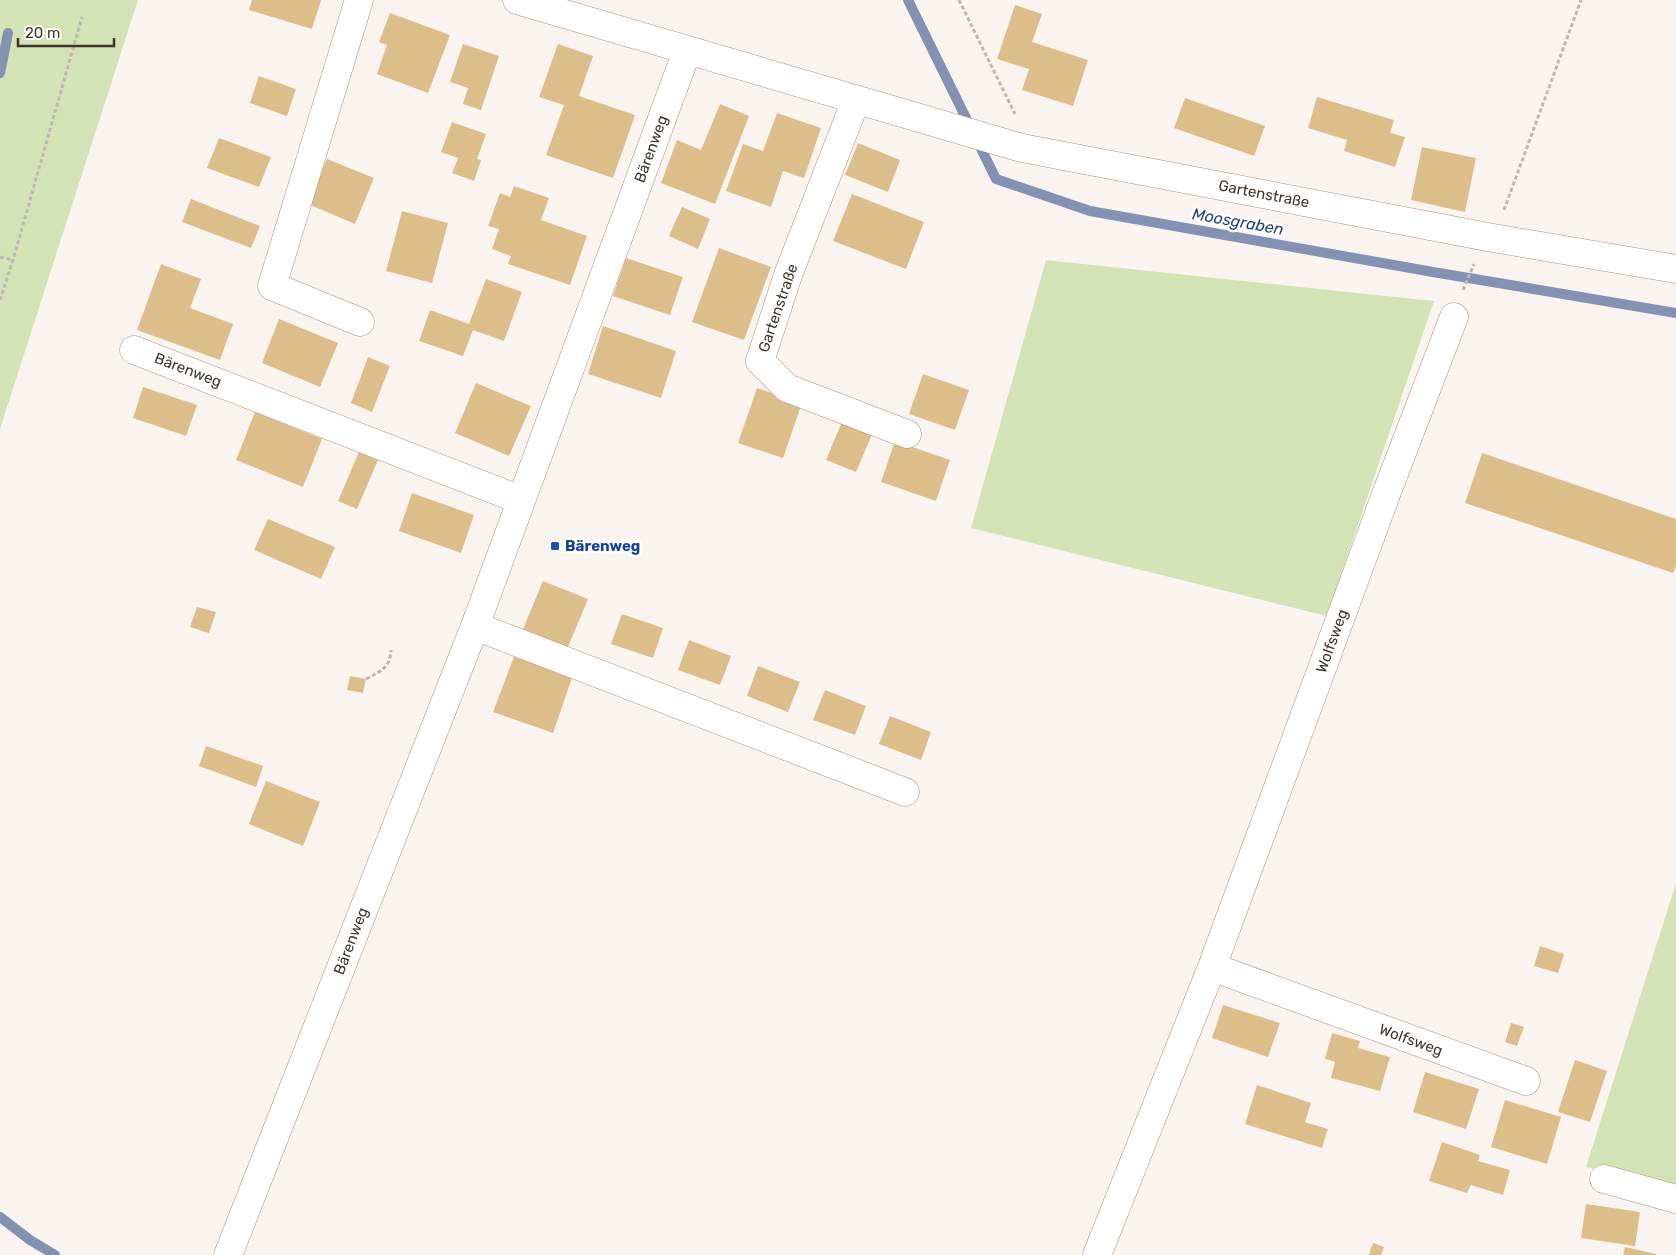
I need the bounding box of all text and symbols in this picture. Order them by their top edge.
scale bar [18,15,114,47]
text: 20 m [25,24,60,42]
street label: Bärenweg [630,113,672,185]
street label: Gartenstraße [1217,176,1311,212]
water label: Moosgraben [1191,204,1285,239]
street label: Gartenstraße [754,262,802,354]
street label: Bärenweg [152,349,224,391]
place label: Bärenweg [565,537,640,555]
marker: Bärenweg [549,540,561,552]
street label: Wolfsweg [1312,607,1352,675]
street label: Bärenweg [330,905,372,977]
street label: Wolfsweg [1377,1020,1445,1060]

